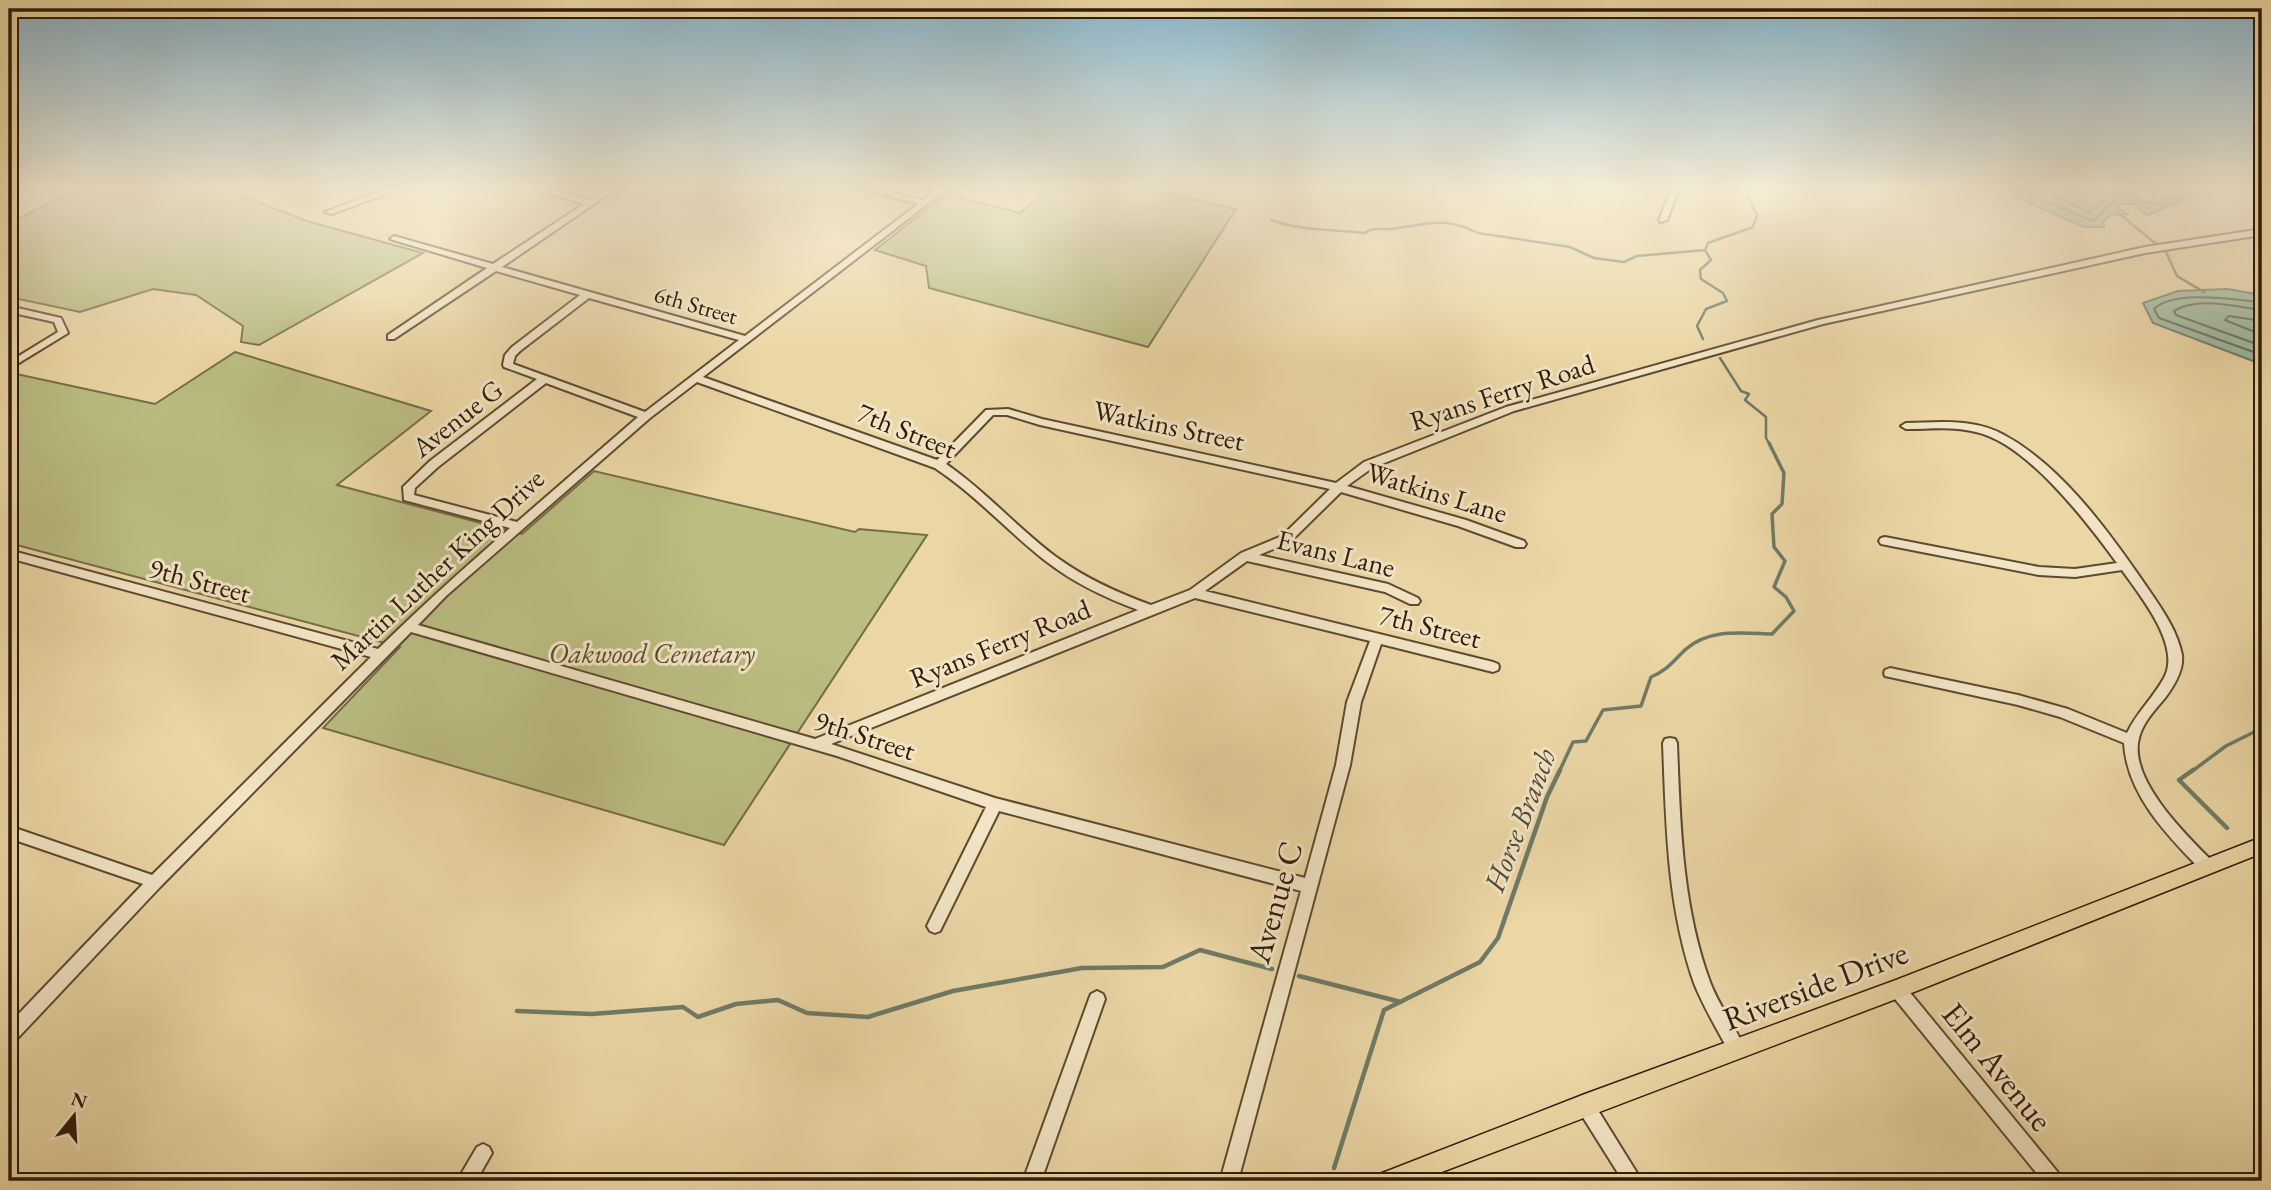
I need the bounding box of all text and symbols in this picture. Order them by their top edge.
street label: 6th Street [651,279,742,331]
street label: Ryans Ferry Road [1405,345,1600,439]
street label: Avenue G [403,371,510,466]
street label: Watkins Street [1090,391,1248,459]
street label: 7th Street [852,394,962,466]
street label: Watkins Lane [1362,454,1512,530]
street label: Martin Luther King Drive [322,460,552,678]
street label: Evans Lane [1273,521,1399,585]
street label: 9th Street [145,549,255,611]
street label: Ryans Ferry Road [904,590,1097,696]
street label: 7th Street [1375,596,1485,656]
park label: Oakwood Cemetary [549,635,756,671]
street label: 9th Street [810,702,920,768]
water label: Horse Branch [1474,742,1565,898]
street label: Avenue C [1236,836,1312,969]
street label: Riverside Drive [1717,930,1914,1040]
street label: Elm Avenue [1933,993,2063,1140]
north arrow [38,1082,108,1152]
text: N [68,1086,91,1115]

